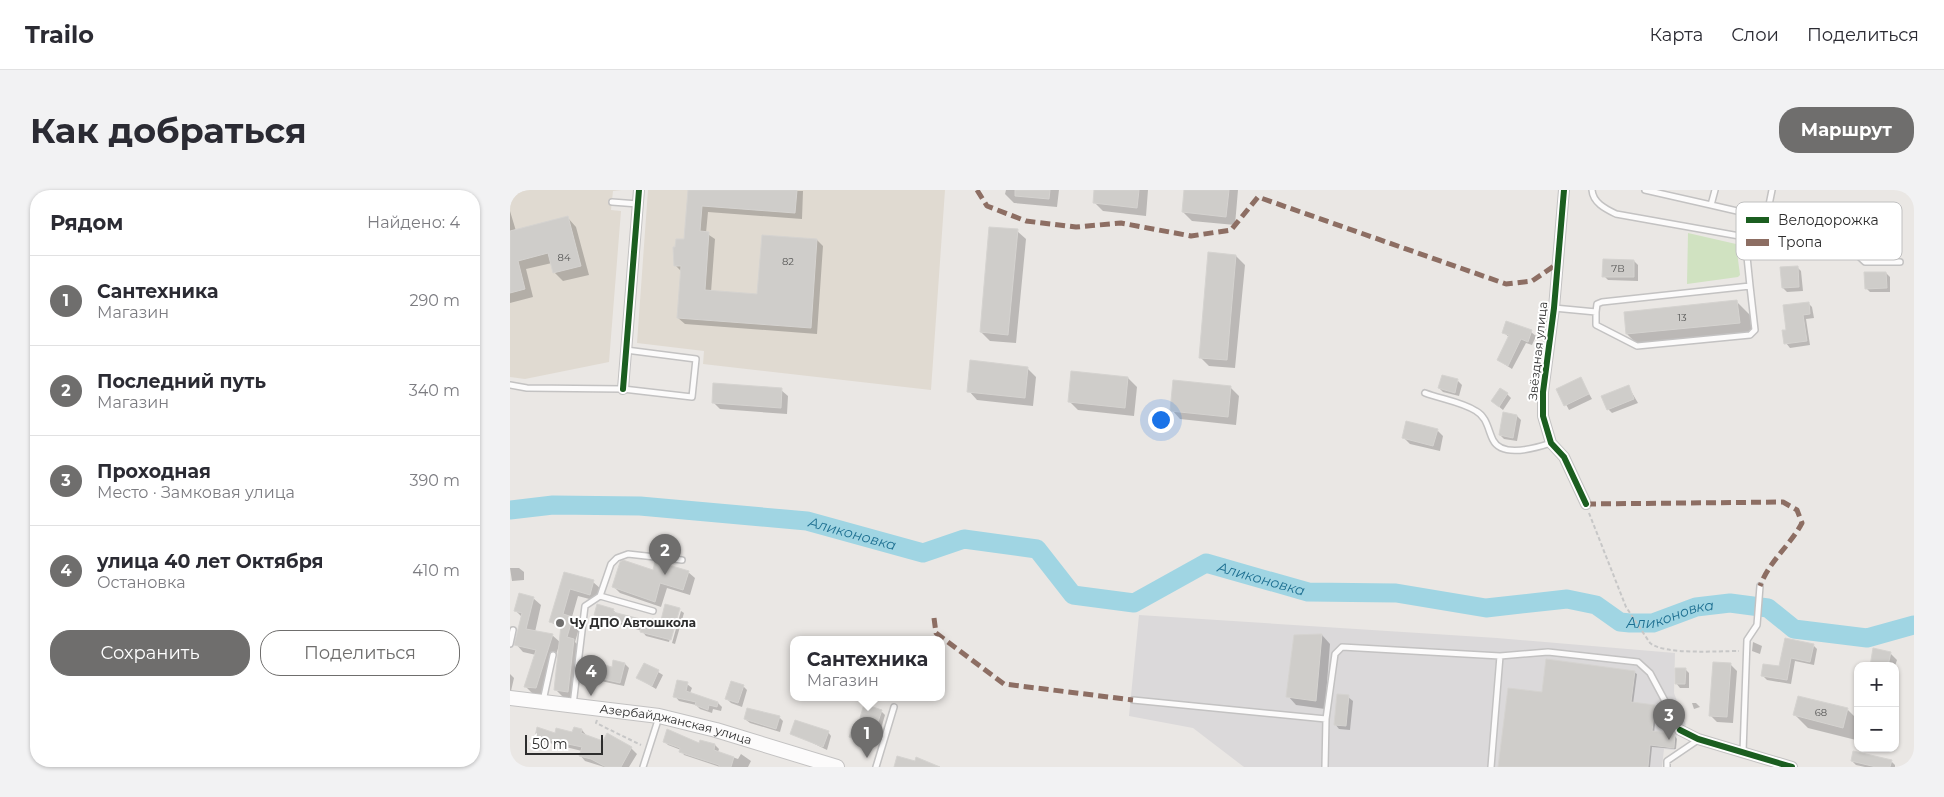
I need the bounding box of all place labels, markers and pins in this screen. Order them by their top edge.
pin: 2 [649,534,681,575]
place label: Чу ДПО Автошкола [570,615,696,630]
marker: Чу ДПО Автошкола [554,617,566,629]
pin: 4 [575,655,607,696]
pin: 3 [1653,699,1685,740]
pin: 1 [851,717,883,758]

